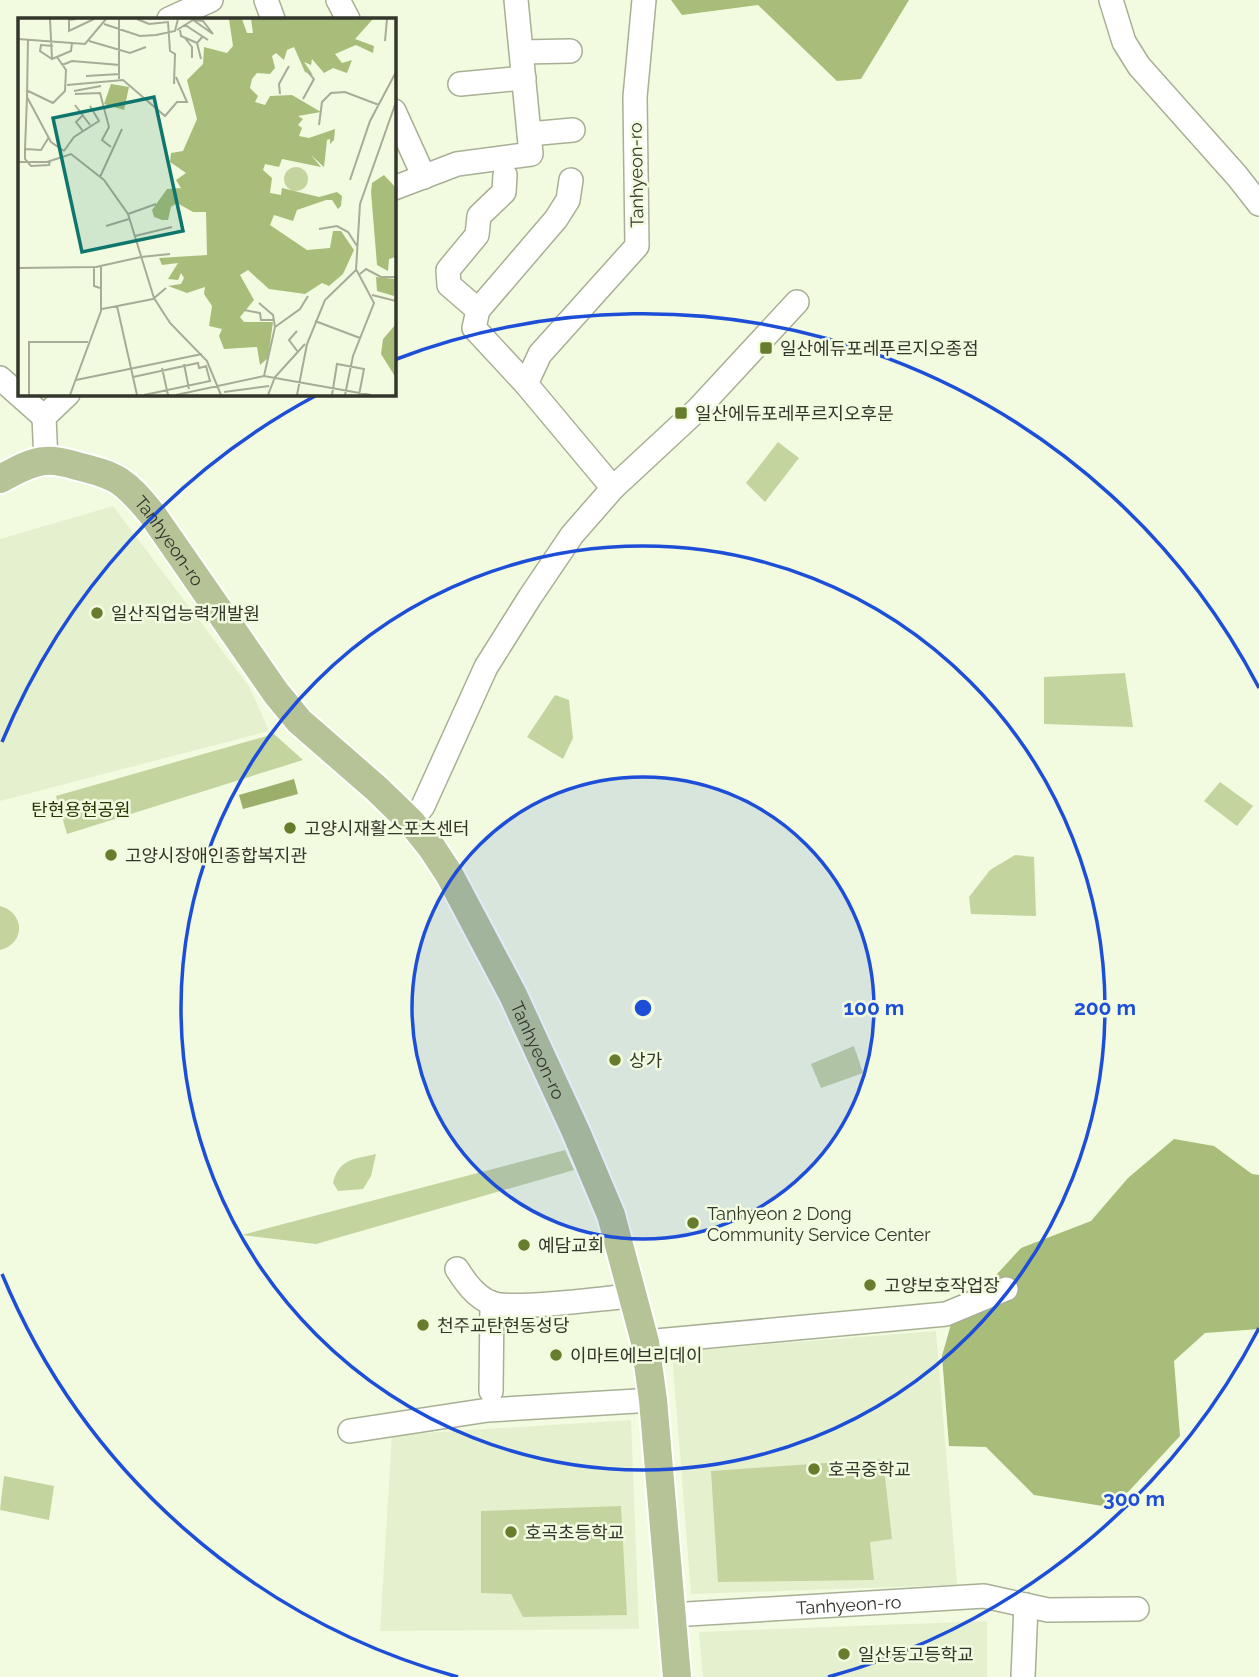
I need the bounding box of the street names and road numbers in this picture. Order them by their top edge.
street label: Tanhyeon-ro [625,122,647,228]
street label: Tanhyeon-ro [131,491,209,590]
street label: Tanhyeon-ro [507,998,570,1103]
street label: Tanhyeon-ro [795,1591,902,1618]

